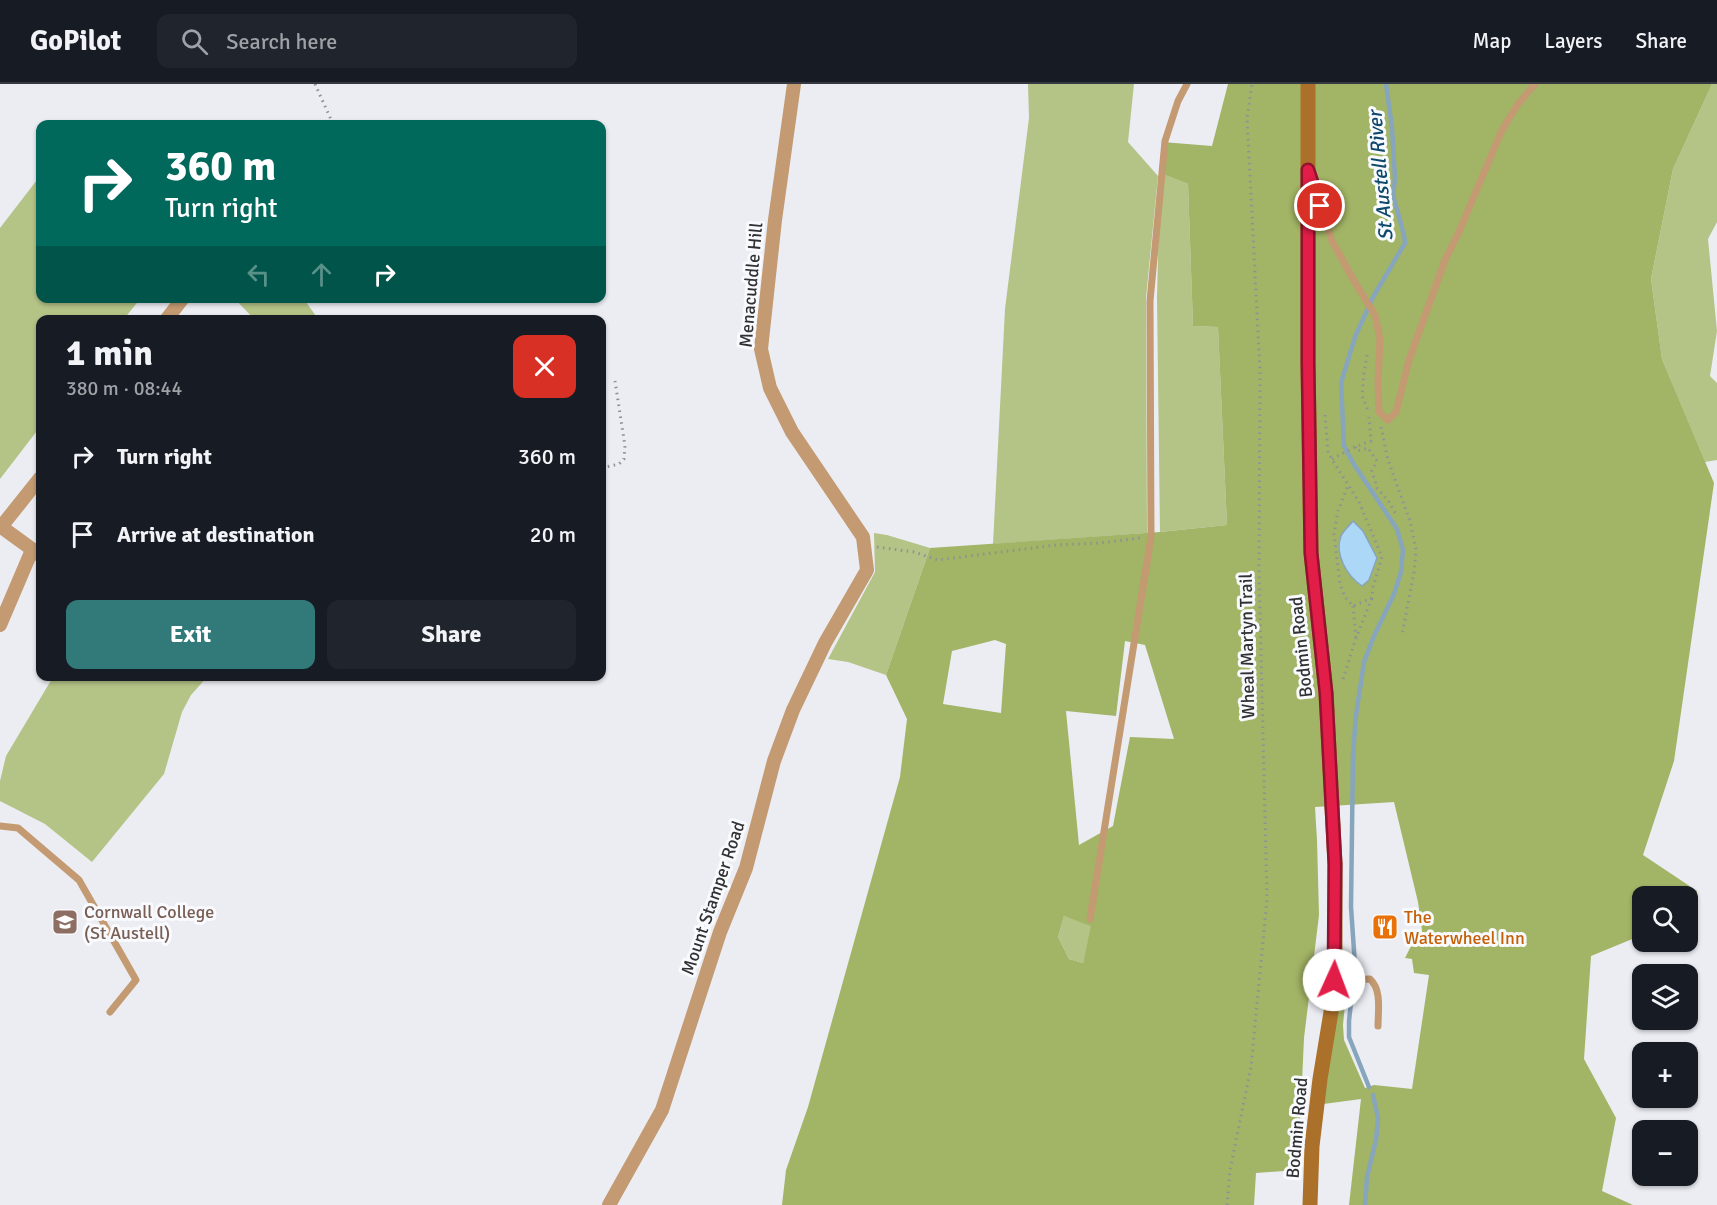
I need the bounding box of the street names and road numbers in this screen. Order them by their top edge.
street label: Menacuddle Hill [735,222,767,348]
street label: Wheal Martyn Trail [1235,573,1259,719]
street label: Bodmin Road [1285,595,1317,699]
street label: Mount Stamper Road [676,818,750,978]
street label: Bodmin Road [1282,1077,1312,1179]

